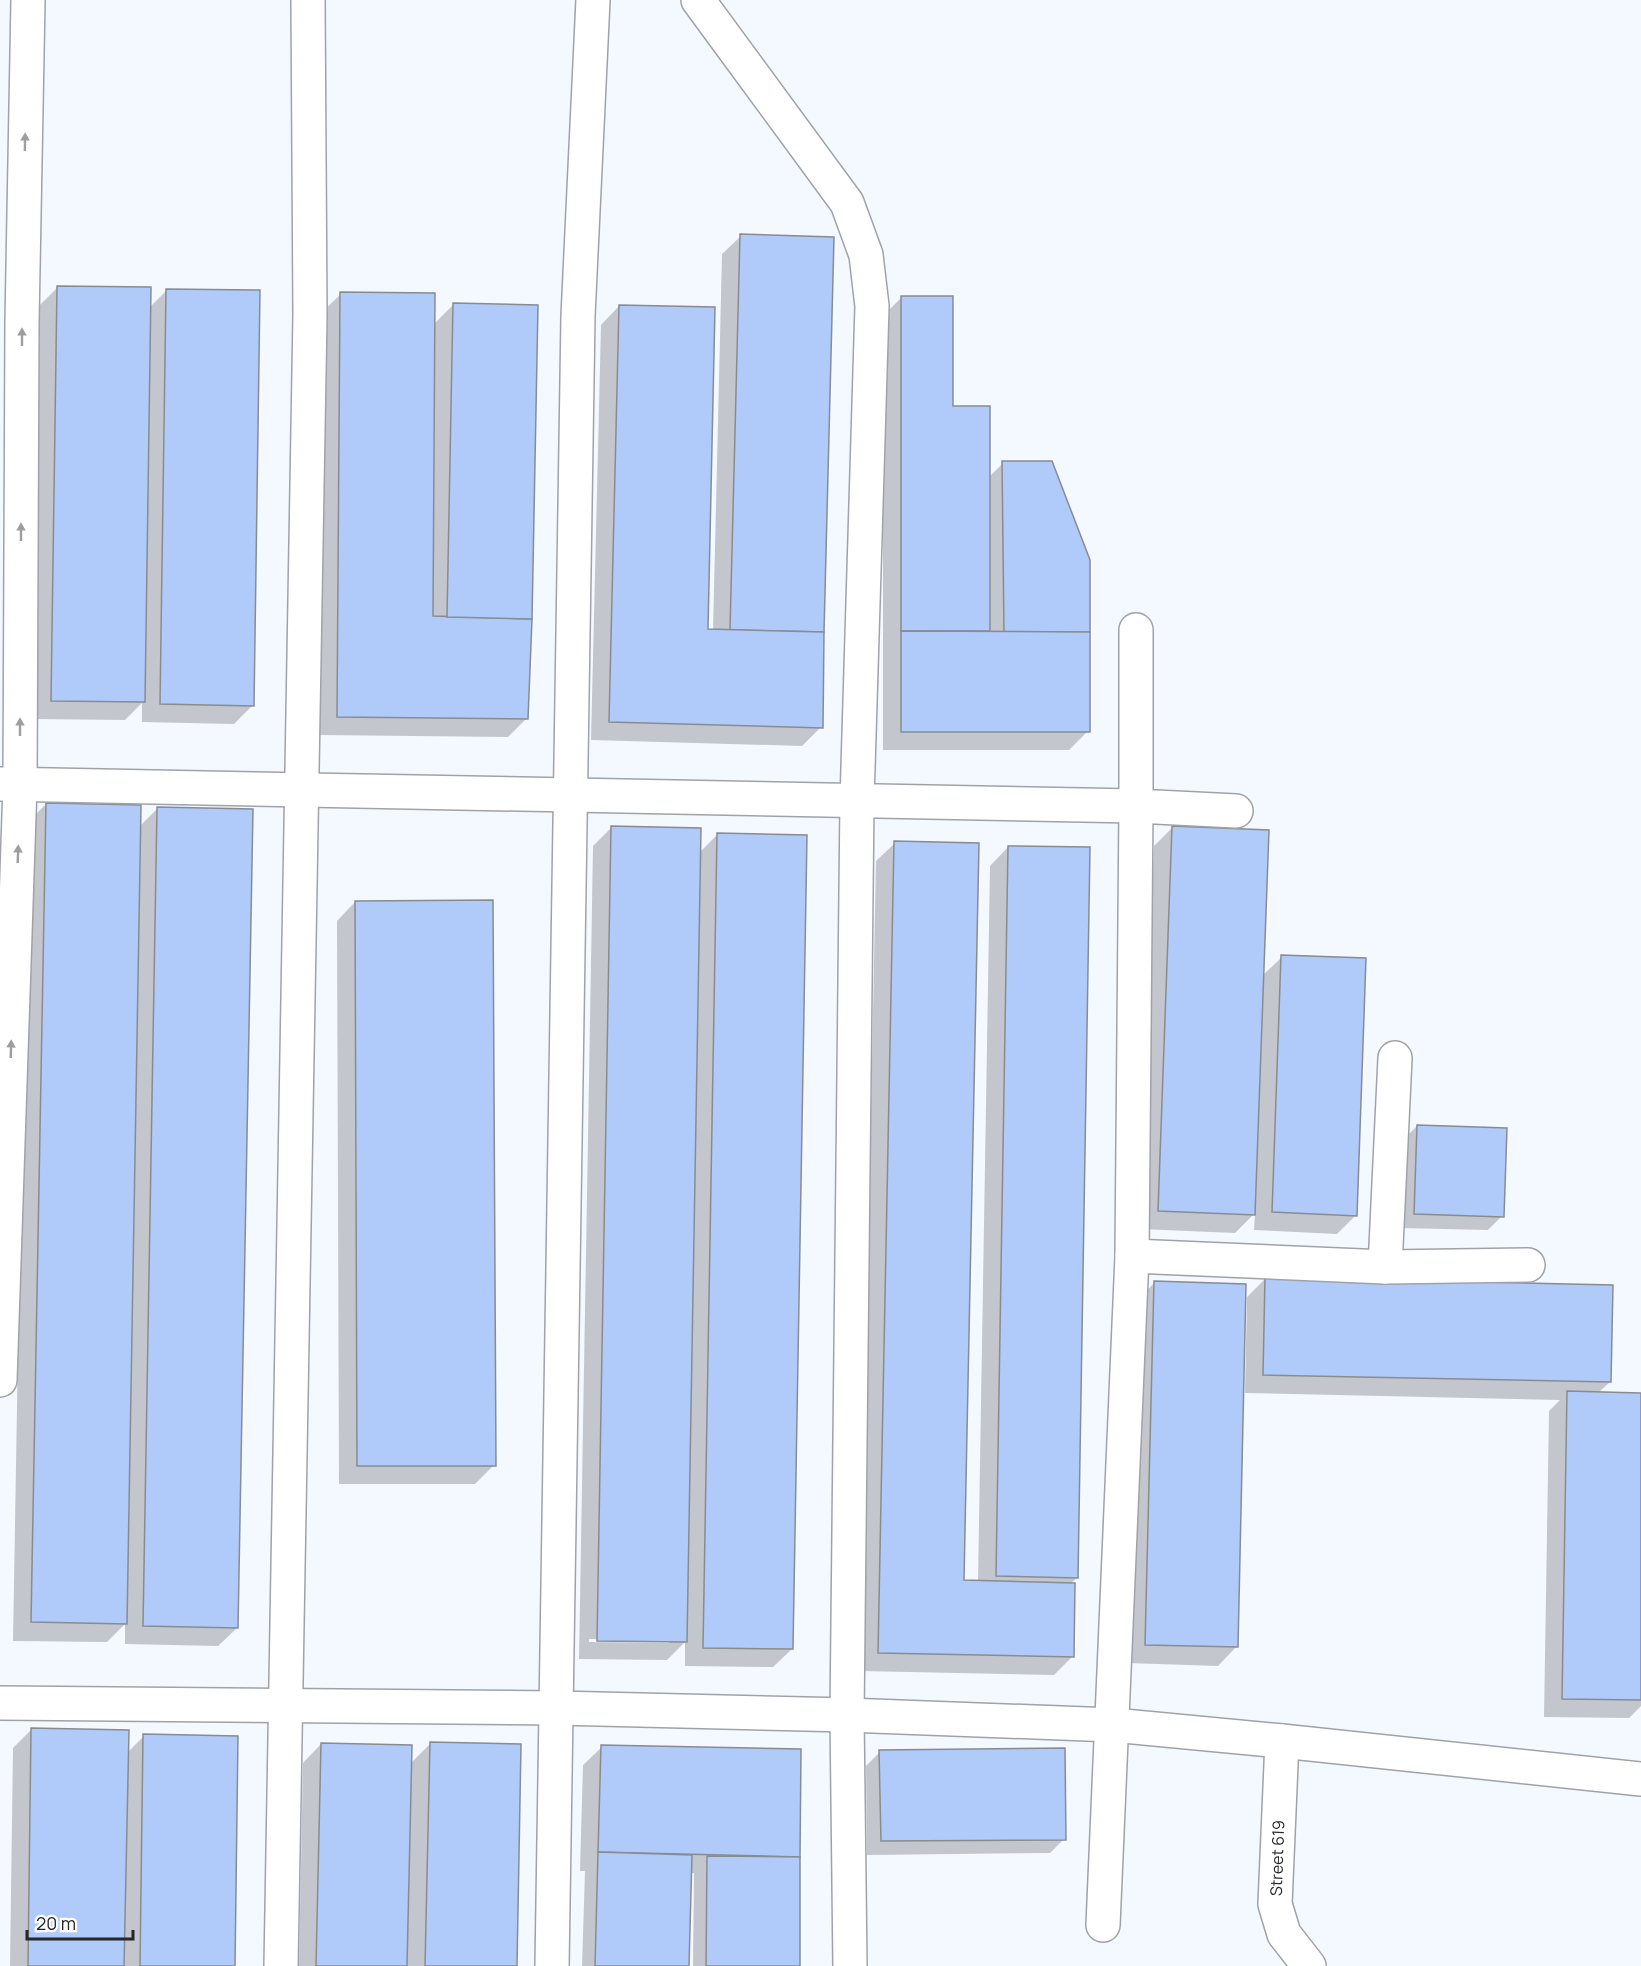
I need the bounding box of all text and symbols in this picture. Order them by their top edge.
one-way arrow [21,132,30,151]
one-way arrow [17,327,27,346]
one-way arrow [16,522,26,541]
one-way arrow [16,717,25,736]
one-way arrow [13,845,23,864]
one-way arrow [7,1040,16,1059]
street label: Street 619 [1265,1820,1289,1896]
scale bar [27,1903,134,1941]
text: 20 m [36,1911,76,1935]

